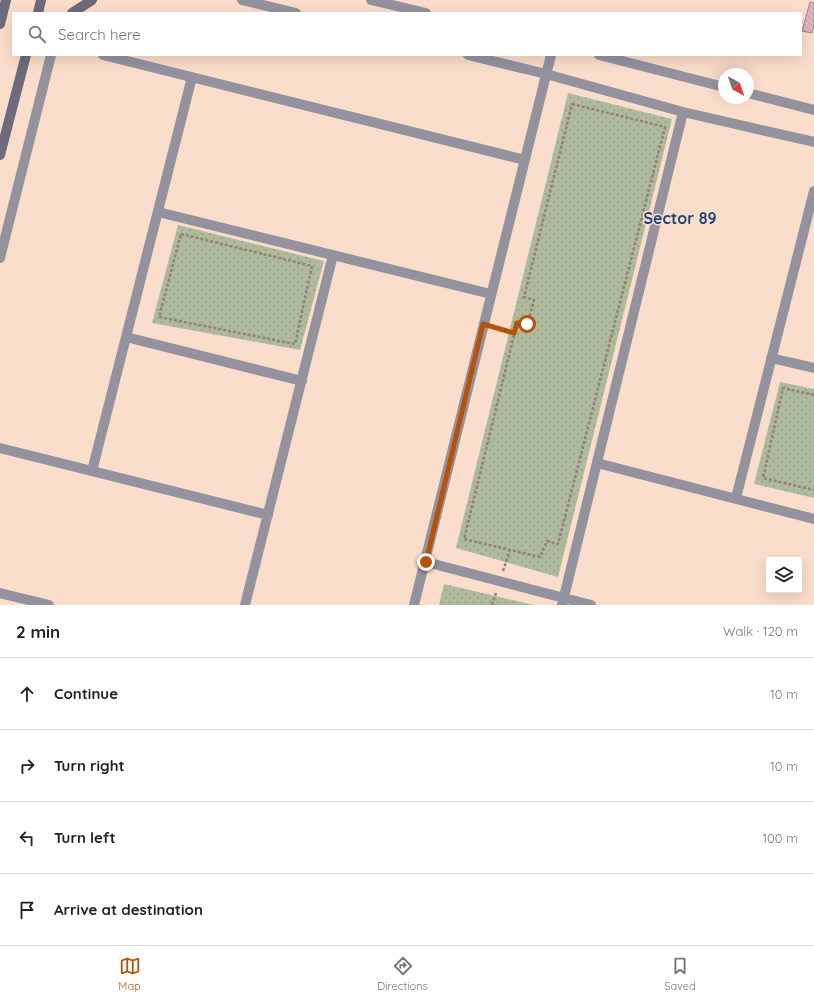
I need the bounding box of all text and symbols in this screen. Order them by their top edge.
search box [12,12,802,56]
icon: search [26,23,48,45]
text: Search here [58,25,141,44]
north arrow [718,68,754,104]
district label: Sector 89 [643,208,717,228]
route start [518,315,536,333]
route end [417,553,435,571]
map controls [766,557,802,593]
button: layers [766,557,802,593]
text: 2 min [16,621,60,642]
text: Walk · 120 m [723,623,798,639]
icon: ahead [16,683,38,705]
text: Continue [54,684,118,703]
text: 10 m [770,686,798,702]
icon: right [16,755,38,777]
text: Turn right [54,756,125,775]
text: 10 m [770,758,798,774]
icon: left [16,827,38,849]
text: Turn left [54,828,116,847]
text: 100 m [762,830,798,846]
icon: arrive [16,899,38,921]
text: Arrive at destination [54,900,203,919]
tab: Map [118,955,141,993]
tab: Directions [377,955,428,993]
tab: Saved [664,955,696,993]

